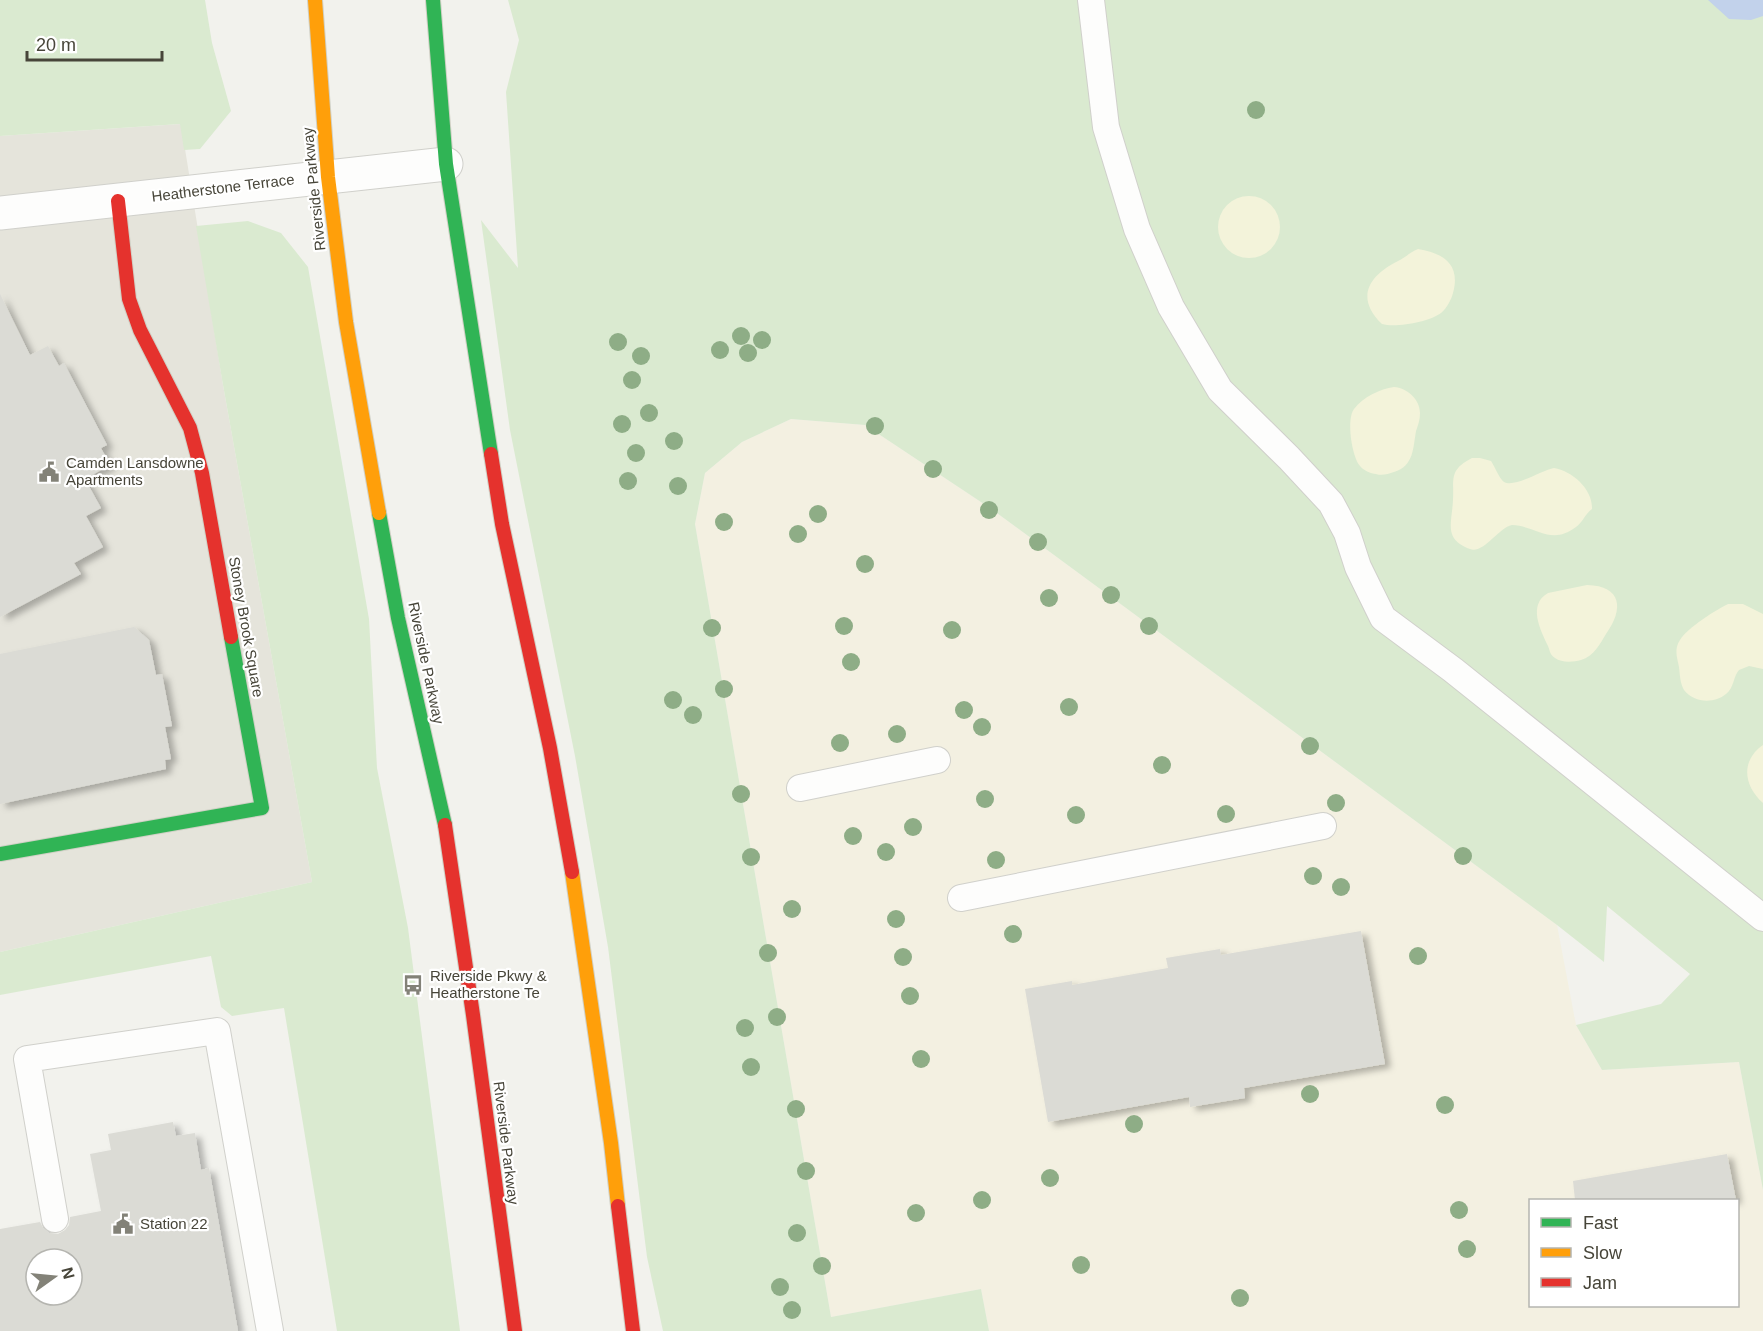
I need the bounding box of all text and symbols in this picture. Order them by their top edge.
scale bar [27,24,162,62]
text: 20 m [36,35,76,55]
street label: Riverside Parkway [299,126,328,252]
street label: Heatherstone Terrace [150,170,295,205]
place label: Camden Lansdowne Apartments [66,454,204,488]
public building icon: Camden Lansdowne Apartments [37,460,61,484]
street label: Stoney Brook Square [226,555,267,699]
street label: Riverside Parkway [405,600,448,726]
place label: Riverside Pkwy & Heatherstone Te [430,967,547,1001]
bus stop icon: Riverside Pkwy & Heatherstone Te [401,973,425,997]
street label: Riverside Parkway [490,1080,523,1206]
legend [1529,1199,1739,1307]
public building icon: Station 22 [111,1212,135,1236]
text: Fast [1583,1213,1618,1233]
place label: Station 22 [140,1215,208,1232]
text: Slow [1583,1243,1623,1263]
north arrow [24,1247,84,1307]
text: N [58,1265,78,1281]
text: Jam [1583,1273,1617,1293]

